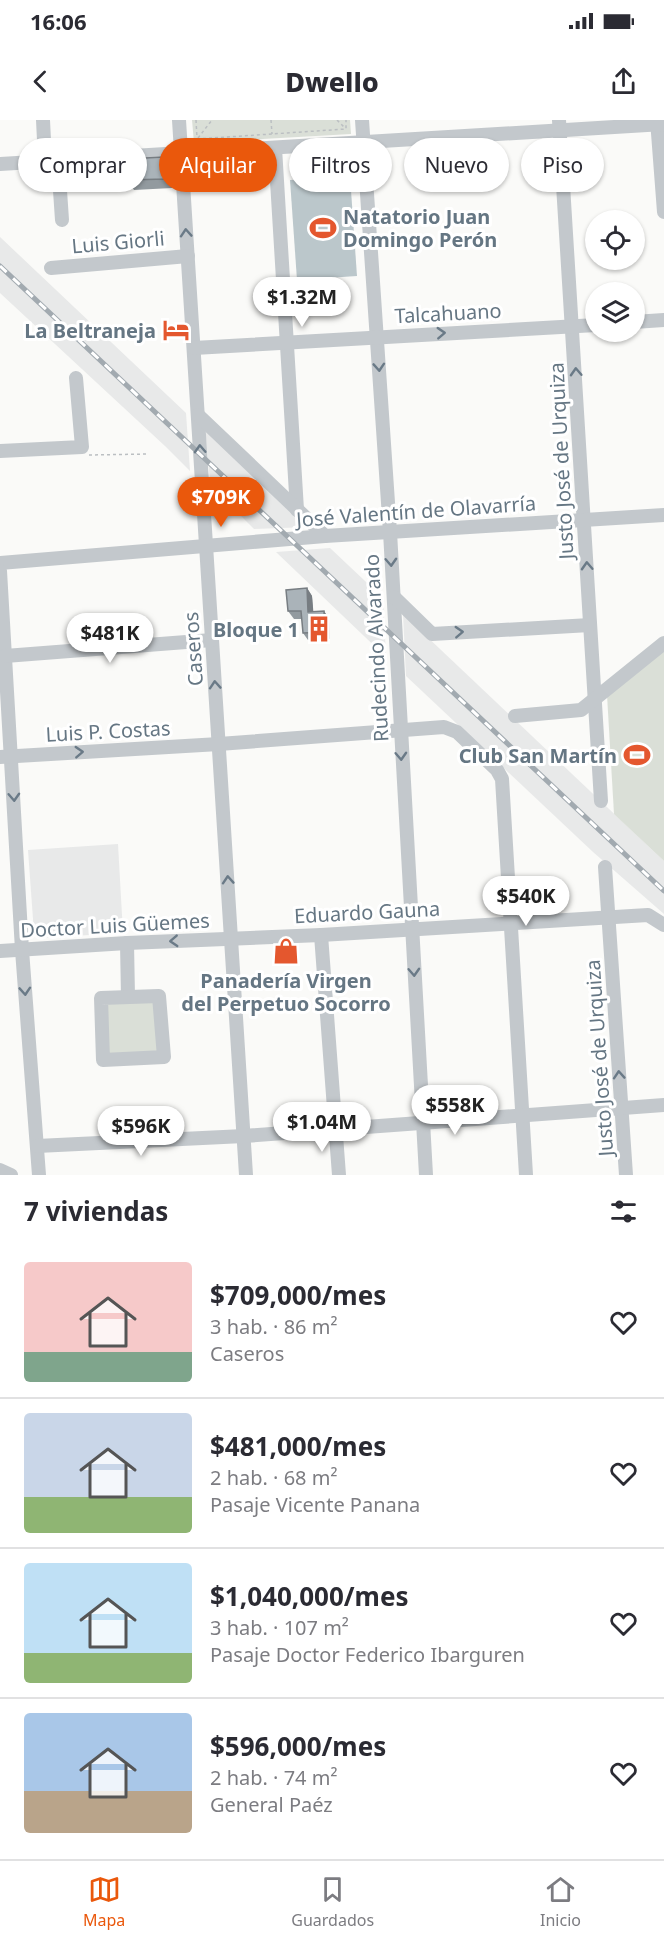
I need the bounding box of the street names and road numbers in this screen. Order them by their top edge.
street label: Luis Giorli [70,224,166,260]
street label: Talcahuano [394,297,502,329]
street label: Justo José de Urquiza [542,362,580,562]
street label: José Valentín de Olavarría [293,489,537,533]
street label: Rudecindo Alvarado [358,553,394,743]
street label: Caseros [177,611,209,687]
street label: Luis P. Costas [45,714,171,748]
street label: Eduardo Gauna [293,895,441,929]
street label: Doctor Luis Güemes [20,907,210,943]
street label: Justo José de Urquiza [579,959,619,1159]

